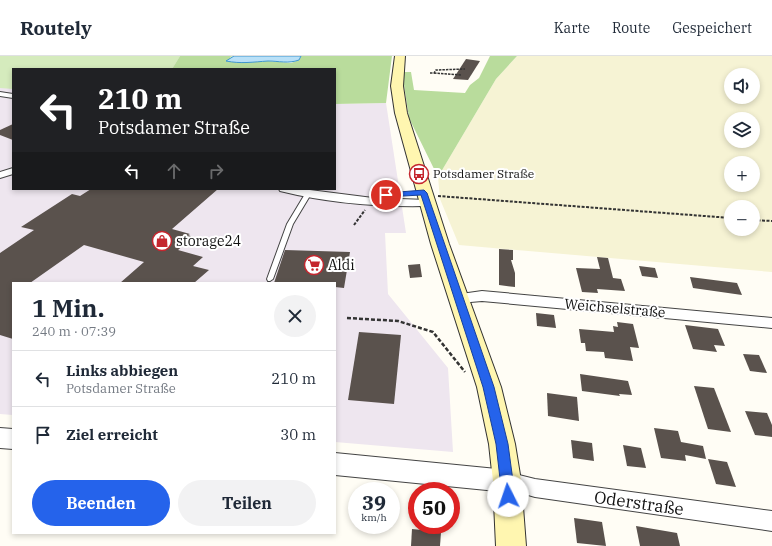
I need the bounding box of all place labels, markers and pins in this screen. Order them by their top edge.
bus stop icon: Potsdamer Straße [408,163,430,185]
place label: Potsdamer Straße [433,166,534,181]
pin [369,178,403,212]
shop icon: storage24 [151,230,173,252]
place label: storage24 [176,232,241,250]
supermarket icon: Aldi [303,254,325,276]
place label: Aldi [328,256,355,274]

